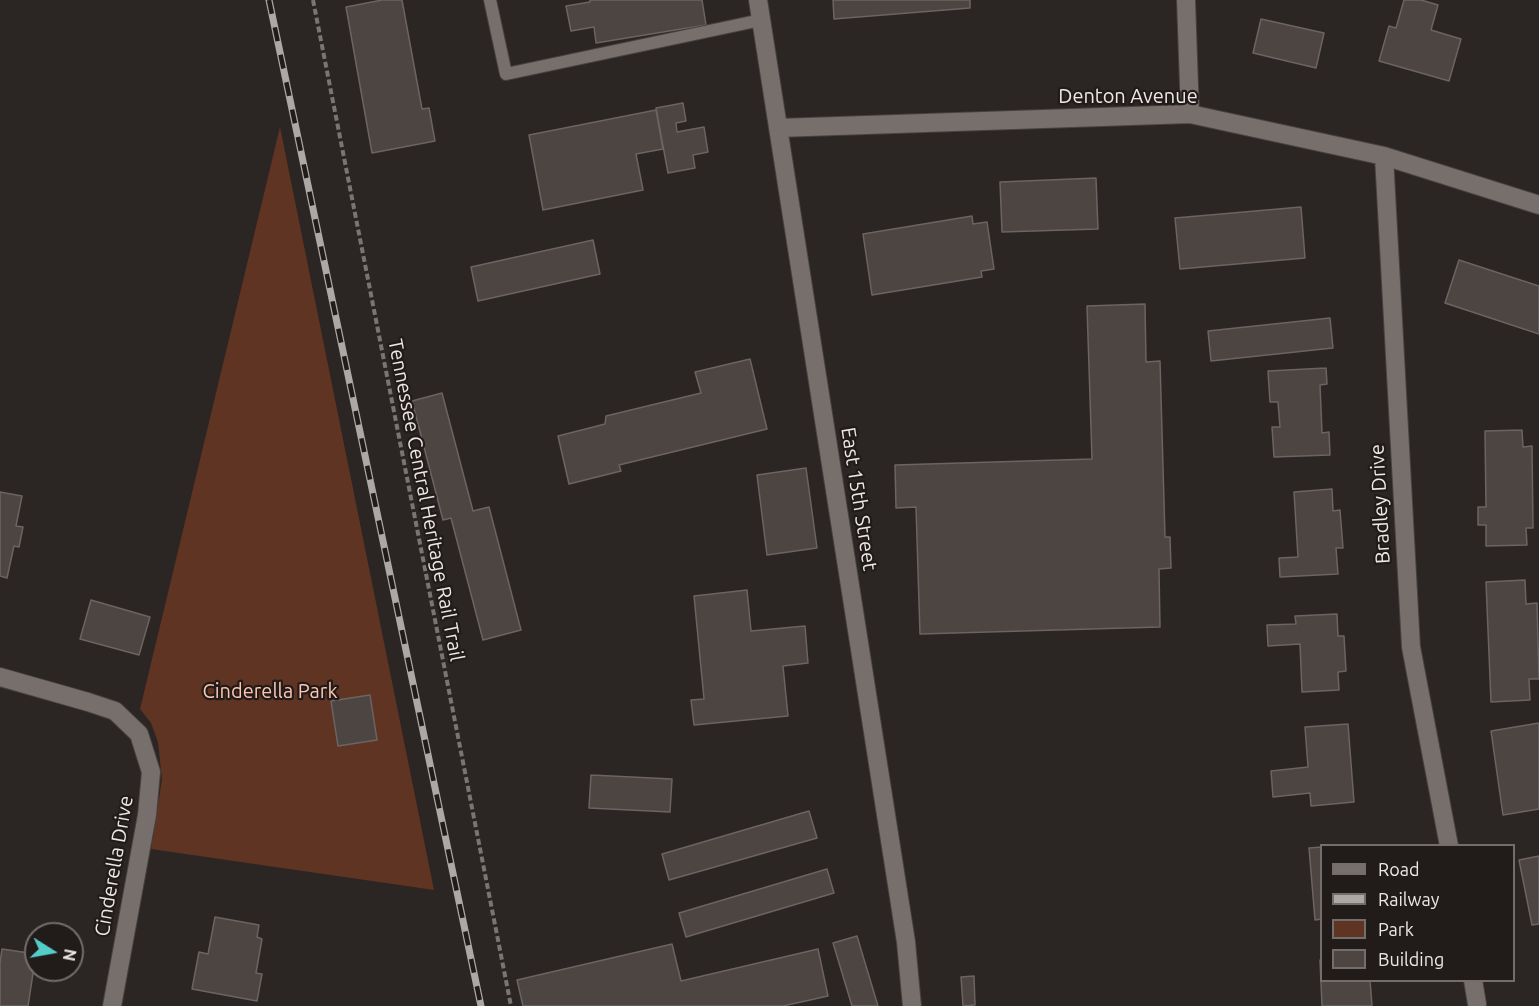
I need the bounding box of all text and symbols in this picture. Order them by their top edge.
street label: Denton Avenue [1058,84,1198,108]
street label: Tennessee Central Heritage Rail Trail [383,337,469,663]
street label: East 15th Street [836,426,882,572]
street label: Bradley Drive [1365,443,1395,565]
park label: Cinderella Park [203,679,337,703]
street label: Cinderella Drive [90,794,138,938]
legend [1320,844,1515,982]
text: Road [1378,859,1420,879]
text: Railway [1378,889,1439,909]
text: Park [1378,919,1414,939]
north arrow [24,922,84,982]
text: N [60,947,80,963]
text: Building [1378,949,1444,969]

